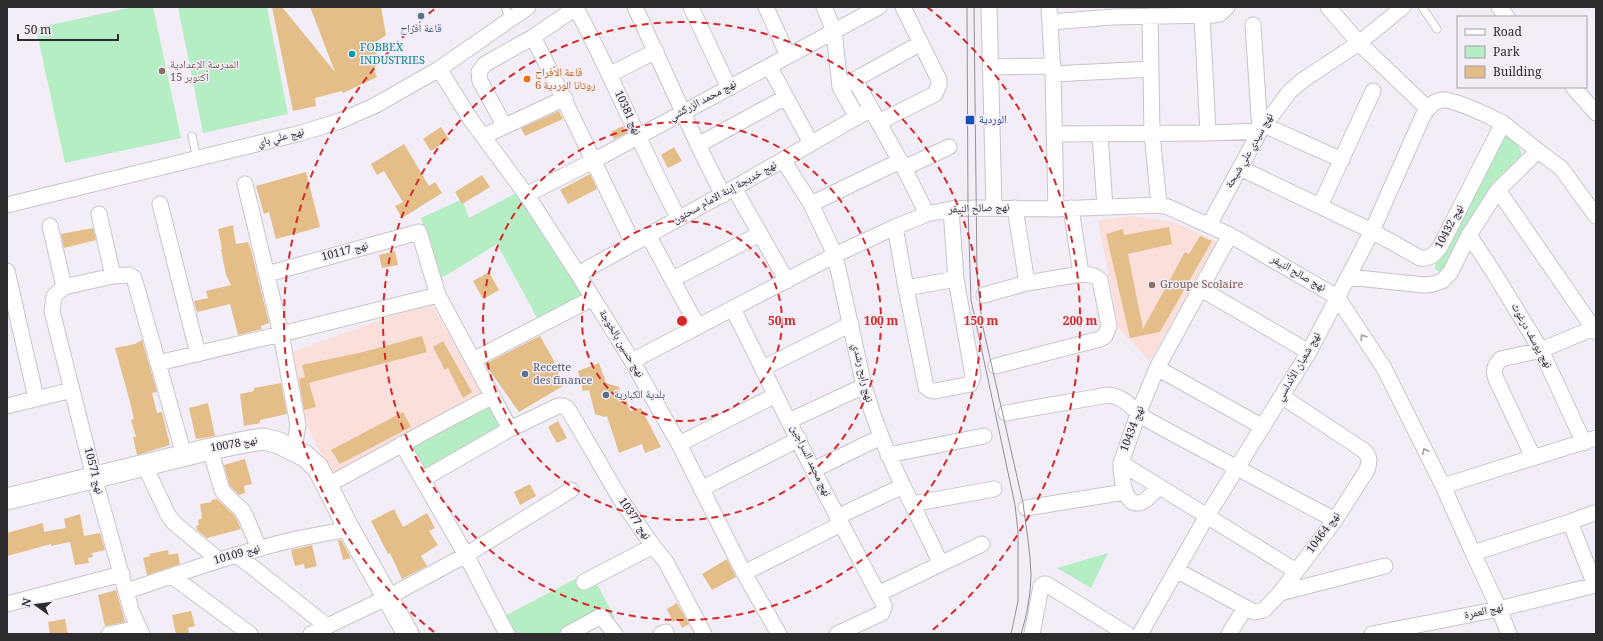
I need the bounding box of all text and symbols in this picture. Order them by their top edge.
marker: قاعة أفراح [416,11,426,21]
scale bar [18,16,118,42]
legend [1457,16,1587,88]
place label: قاعة أفراح [400,20,442,39]
text: 50 m [24,21,51,42]
text: Road [1493,23,1523,44]
place label: FOBBEX INDUSTRIES [360,39,425,71]
text: Park [1493,43,1521,64]
marker: FOBBEX INDUSTRIES [347,49,357,59]
place label: المدرسة الإعدادية 15 أكتوبر [170,56,239,88]
text: Building [1493,63,1542,84]
place label: قاعة الأفراح روتانا الوردية 6 [535,64,595,96]
marker: المدرسة الإعدادية 15 أكتوبر [157,66,167,76]
marker: قاعة الأفراح روتانا الوردية 6 [522,74,532,84]
street label: نهج محمد الزركشي [666,75,740,127]
street label: نهج 10381 [608,87,646,139]
street label: نهج سيدي علي شيحة [1221,110,1279,192]
place label: الوردية [979,111,1007,130]
marker: الوردية [964,114,976,126]
street label: نهج علي باي [255,123,307,153]
street label: نهج خديجة إبنة الامام سحنون [669,156,781,230]
street label: نهج صالح النيفر [947,198,1010,220]
street label: نهج 10432 [1430,201,1470,253]
street label: نهج 10117 [319,237,371,267]
street label: نهج صالح النيفر [1266,250,1329,298]
place label: Groupe Scolaire [1160,276,1243,295]
marker: Groupe Scolaire [1147,280,1157,290]
street label: نهج يوسف درغوث [1505,300,1557,372]
street label: نهج حسين بالخوجة [593,306,649,382]
text: 50 m [768,312,796,333]
text: 100 m [864,312,898,333]
text: 150 m [964,312,998,333]
text: 200 m [1063,312,1097,333]
centre of rings [675,314,689,328]
street label: نهج شعبان الأندلسي [1271,329,1327,405]
one-way arrow [1361,334,1368,341]
street label: نهج رابح رشدي [846,342,878,404]
place label: Recette des finance [533,359,592,391]
marker: Recette des finance [520,369,530,379]
place label: بلدية الكبارية [614,386,665,405]
marker: بلدية الكبارية [601,390,611,400]
street label: نهج 10434 [1116,403,1150,455]
street label: نهج محمد السراجين [784,422,836,500]
street label: نهج 10078 [209,431,259,459]
street label: نهج 10571 [78,445,108,497]
one-way arrow [1422,447,1430,455]
street label: نهج 10377 [613,494,655,544]
street label: نهج 10464 [1302,508,1346,558]
street label: نهج 10109 [211,539,263,571]
north arrow [16,585,56,625]
text: N [17,596,38,609]
street label: نهج العمرة [1462,599,1506,625]

